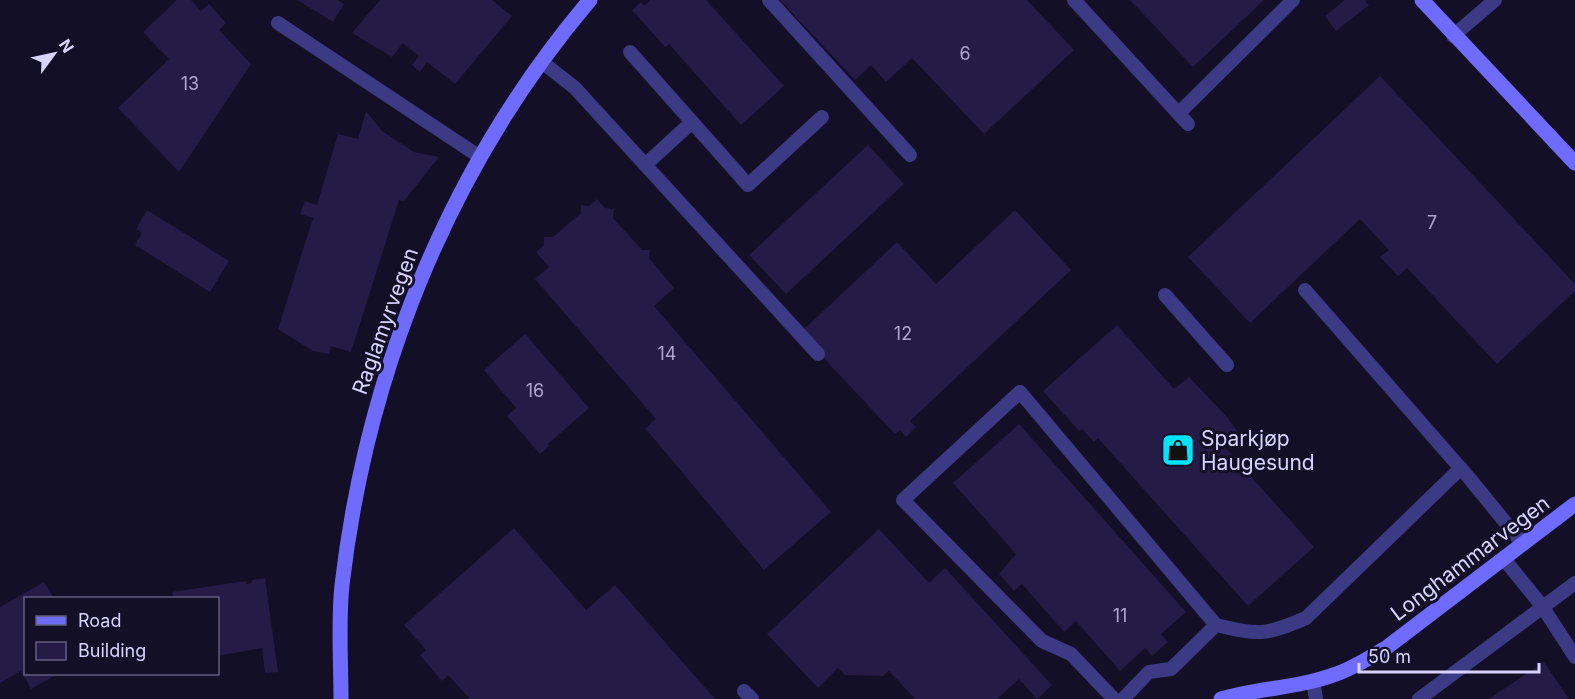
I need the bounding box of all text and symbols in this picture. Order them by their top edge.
north arrow [24,24,84,84]
text: N [55,35,78,56]
house number: 6 [959,43,971,64]
house number: 13 [181,73,199,94]
house number: 7 [1427,212,1437,233]
street label: Raglamyrvegen [347,244,423,398]
house number: 12 [894,323,912,344]
house number: 14 [658,343,676,364]
house number: 16 [526,380,544,401]
place label: Sparkjøp Haugesund [1201,426,1315,475]
shop icon: Sparkjøp Haugesund [1160,432,1196,468]
street label: Longhammarvegen [1386,490,1554,626]
legend [24,597,219,675]
house number: 11 [1113,605,1127,626]
text: Road [78,610,121,631]
scale bar [1359,636,1539,674]
text: Building [78,640,146,661]
text: 50 m [1368,646,1411,667]

